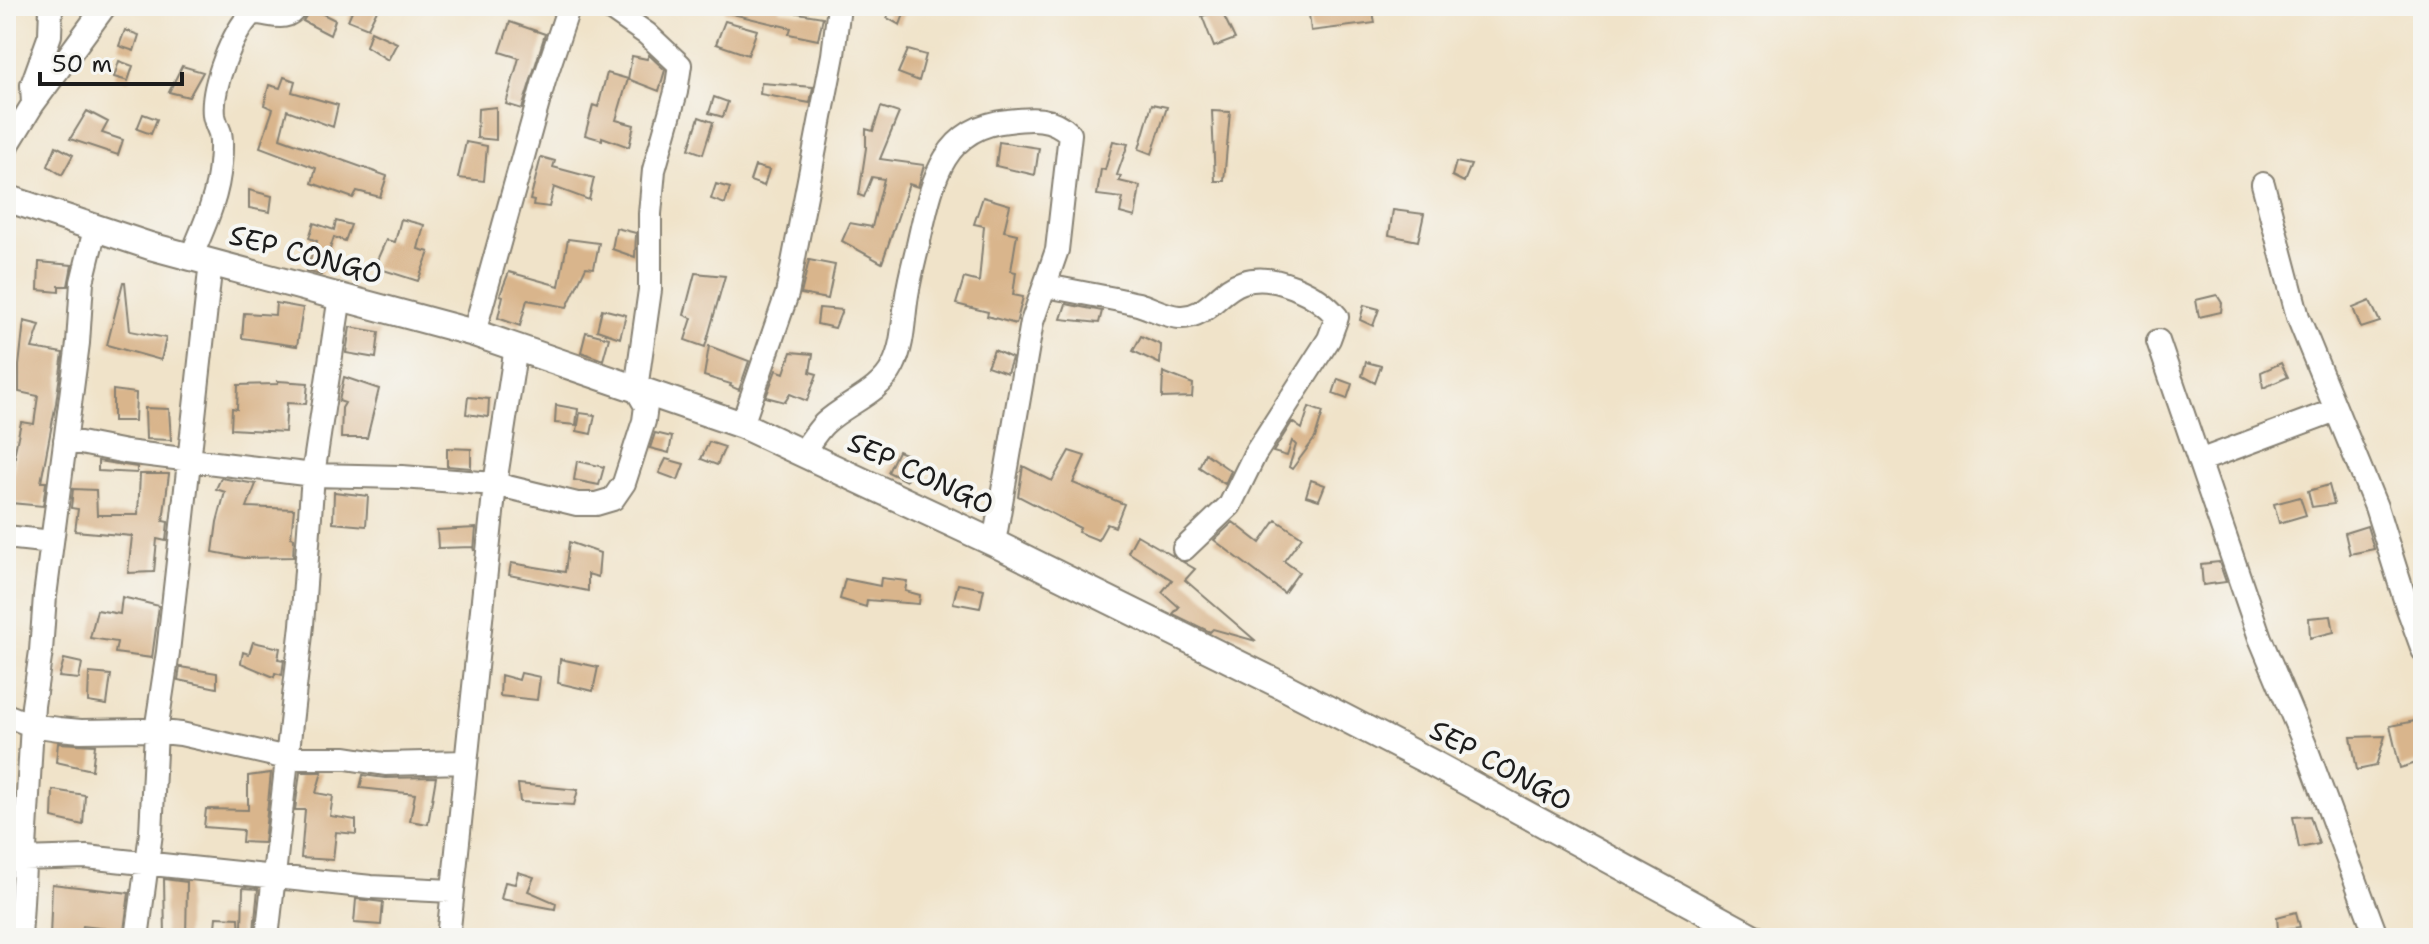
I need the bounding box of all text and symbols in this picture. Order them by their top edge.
scale bar [40,36,182,86]
text: 50 m [52,48,112,80]
street label: SEP CONGO [225,215,387,293]
street label: SEP CONGO [842,423,1000,523]
street label: SEP CONGO [1423,710,1579,820]

